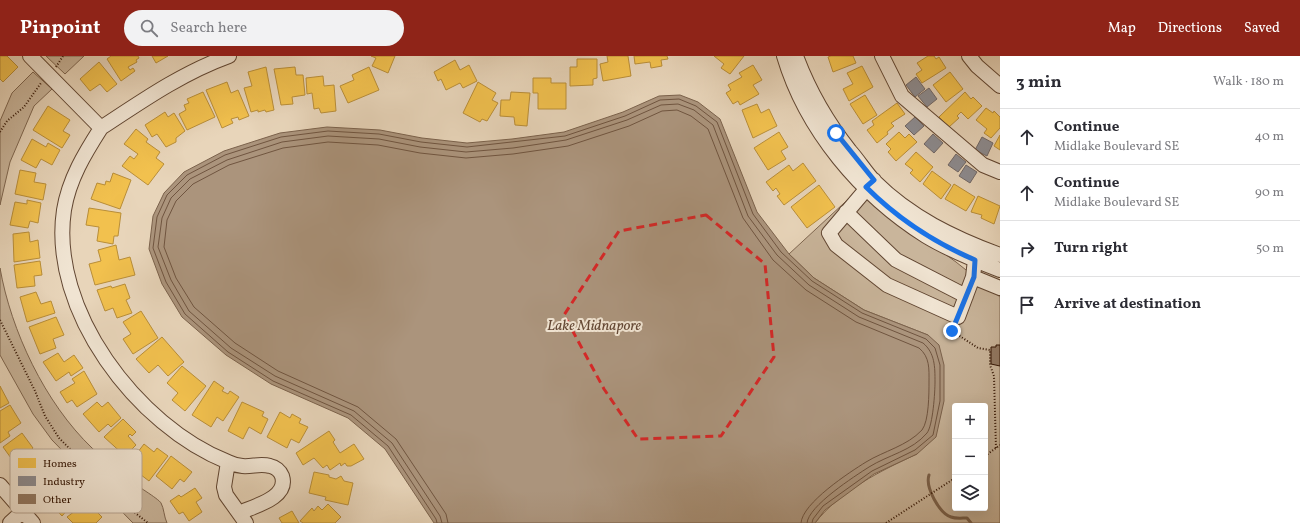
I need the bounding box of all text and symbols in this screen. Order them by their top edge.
search box [124,10,404,46]
text: Pinpoint [20,15,100,41]
icon: search [138,17,160,39]
text: Search here [170,18,247,39]
text: Map [1108,19,1136,38]
text: Directions [1158,19,1222,38]
text: Saved [1244,19,1280,38]
text: 3 min [1016,71,1062,94]
text: Walk · 180 m [1213,73,1284,91]
text: Continue [1054,117,1119,138]
route start [827,124,845,142]
icon: ahead [1016,126,1038,148]
text: 40 m [1255,128,1284,146]
text: Midlake Boulevard SE [1054,138,1179,156]
text: Continue [1054,173,1119,194]
icon: ahead [1016,182,1038,204]
text: 90 m [1255,184,1284,202]
text: Midlake Boulevard SE [1054,194,1179,212]
icon: right [1016,238,1038,260]
text: Turn right [1054,238,1128,259]
text: 50 m [1256,240,1284,258]
icon: arrive [1016,294,1038,316]
text: Arrive at destination [1054,294,1201,315]
water label: Lake Midnapore [547,316,641,337]
route end [943,322,961,340]
map controls [952,403,988,511]
button: + [952,403,988,439]
button: − [952,439,988,475]
legend [10,449,142,513]
text: Homes [43,457,77,472]
text: Industry [43,475,85,490]
button: layers [952,475,988,511]
text: Other [43,493,72,508]

